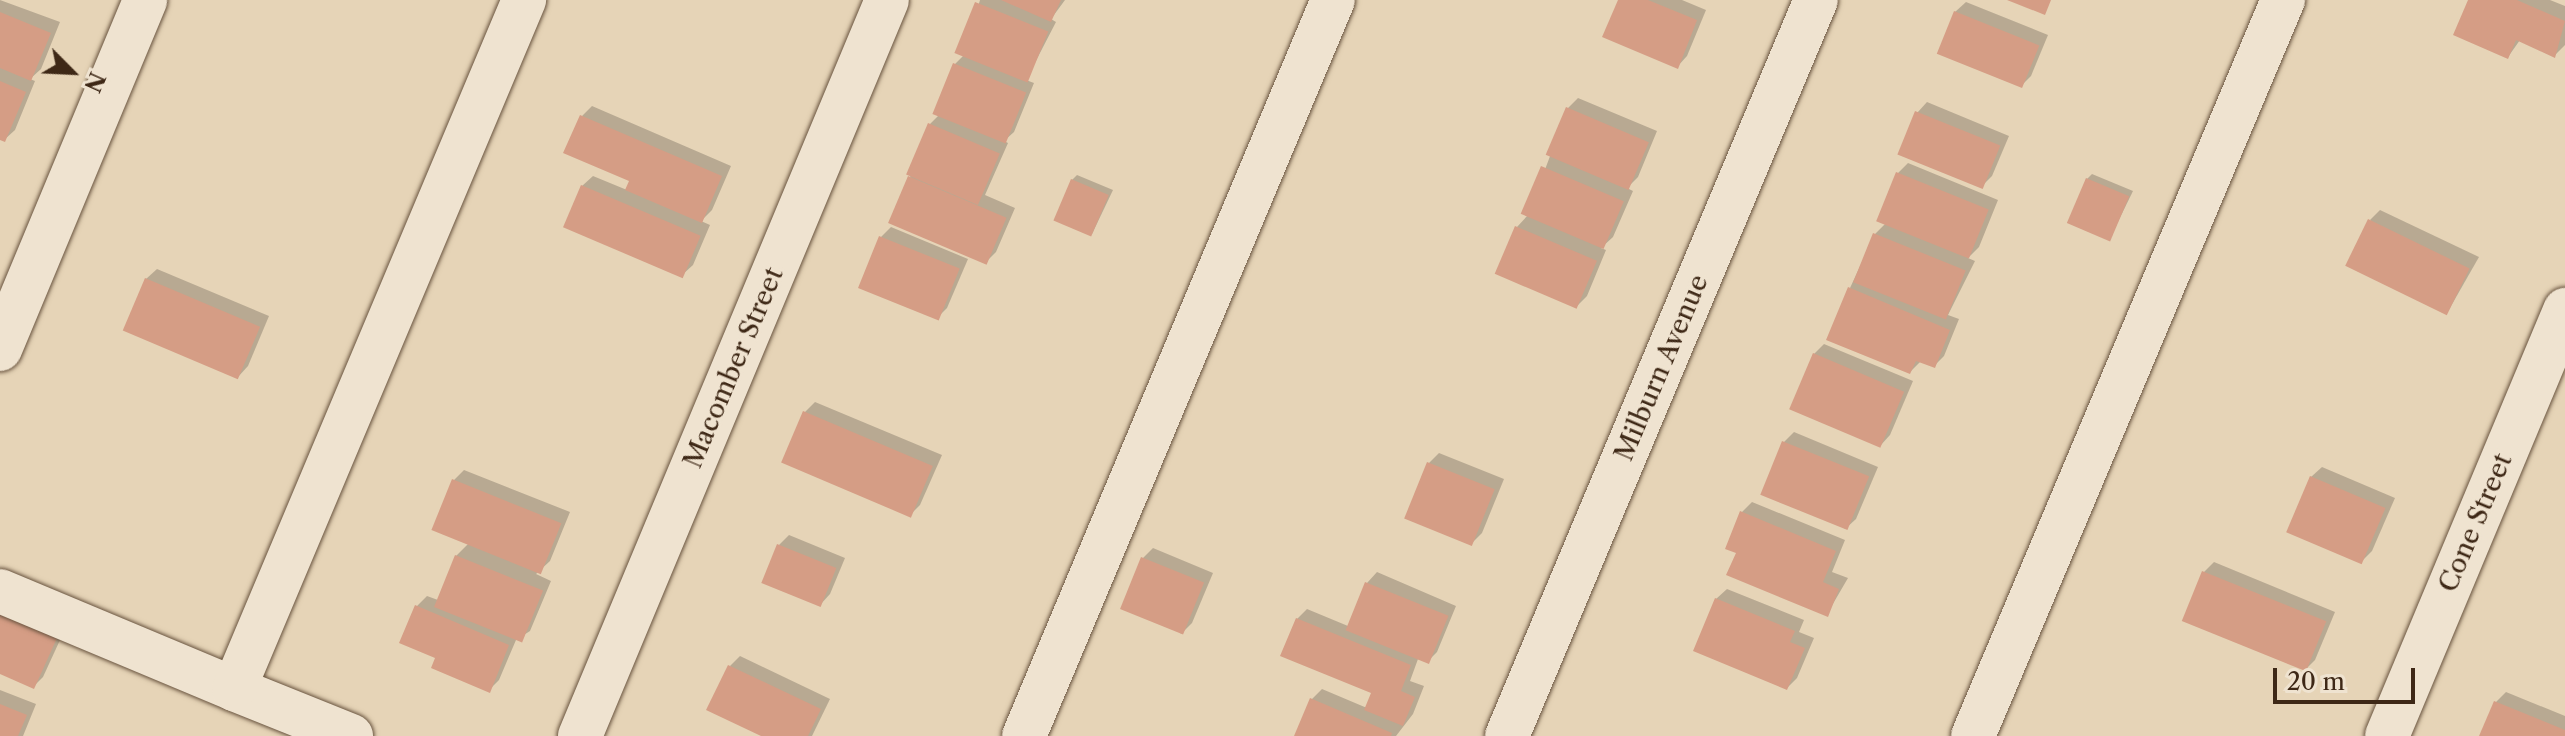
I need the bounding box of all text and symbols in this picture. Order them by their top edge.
north arrow [32,32,112,112]
text: N [78,68,111,96]
street label: Macomber Street [678,263,790,473]
street label: Milburn Avenue [1609,270,1715,466]
street label: Cone Street [2433,449,2519,597]
scale bar [2277,652,2419,702]
text: 20 m [2287,667,2345,696]

